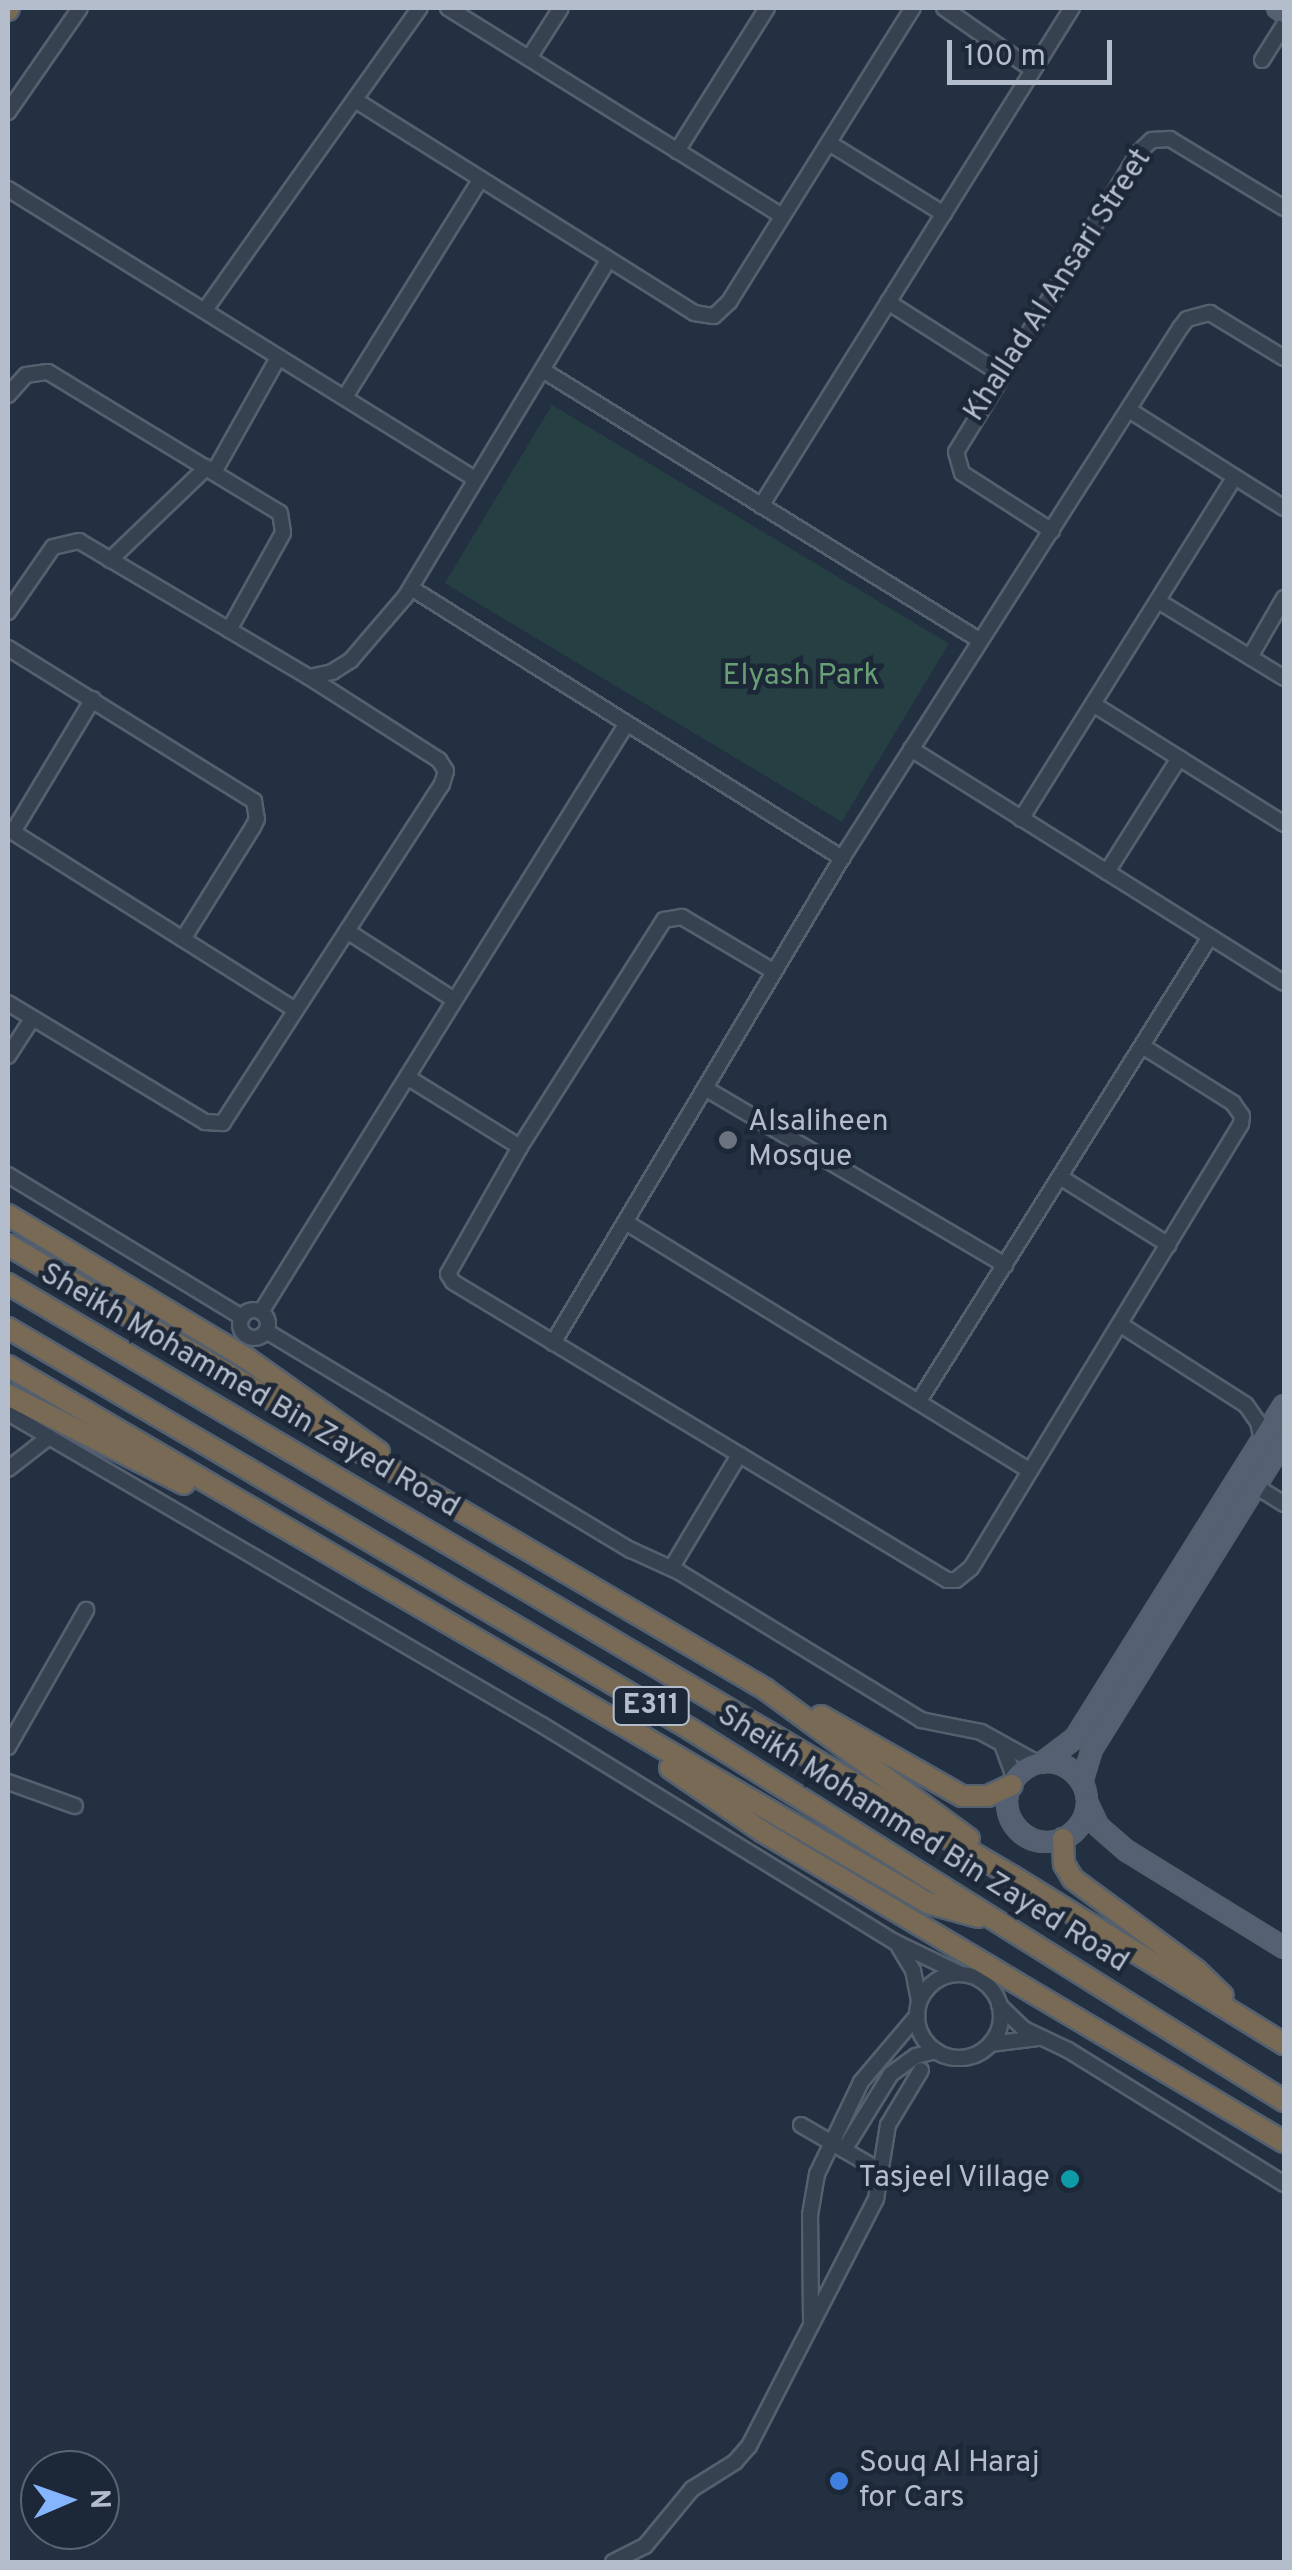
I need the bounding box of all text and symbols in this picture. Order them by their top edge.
scale bar [952,20,1117,82]
text: 100 m [964,39,1046,76]
street label: Khallad Al Ansari Street [957,142,1161,430]
park label: Elyash Park [723,659,879,695]
place label: Alsaliheen Mosque [748,1105,889,1176]
marker: Alsaliheen Mosque [717,1129,739,1151]
street label: Sheikh Mohammed Bin Zayed Road [33,1257,465,1527]
road number: E311 [611,1683,691,1729]
street label: Sheikh Mohammed Bin Zayed Road [710,1698,1134,1982]
place label: Tasjeel Village [857,2161,1050,2197]
marker: Tasjeel Village [1059,2168,1081,2190]
place label: Souq Al Haraj for Cars [859,2446,1041,2516]
north arrow [20,2450,120,2550]
marker: Souq Al Haraj for Cars [828,2470,850,2492]
text: N [80,2488,116,2510]

